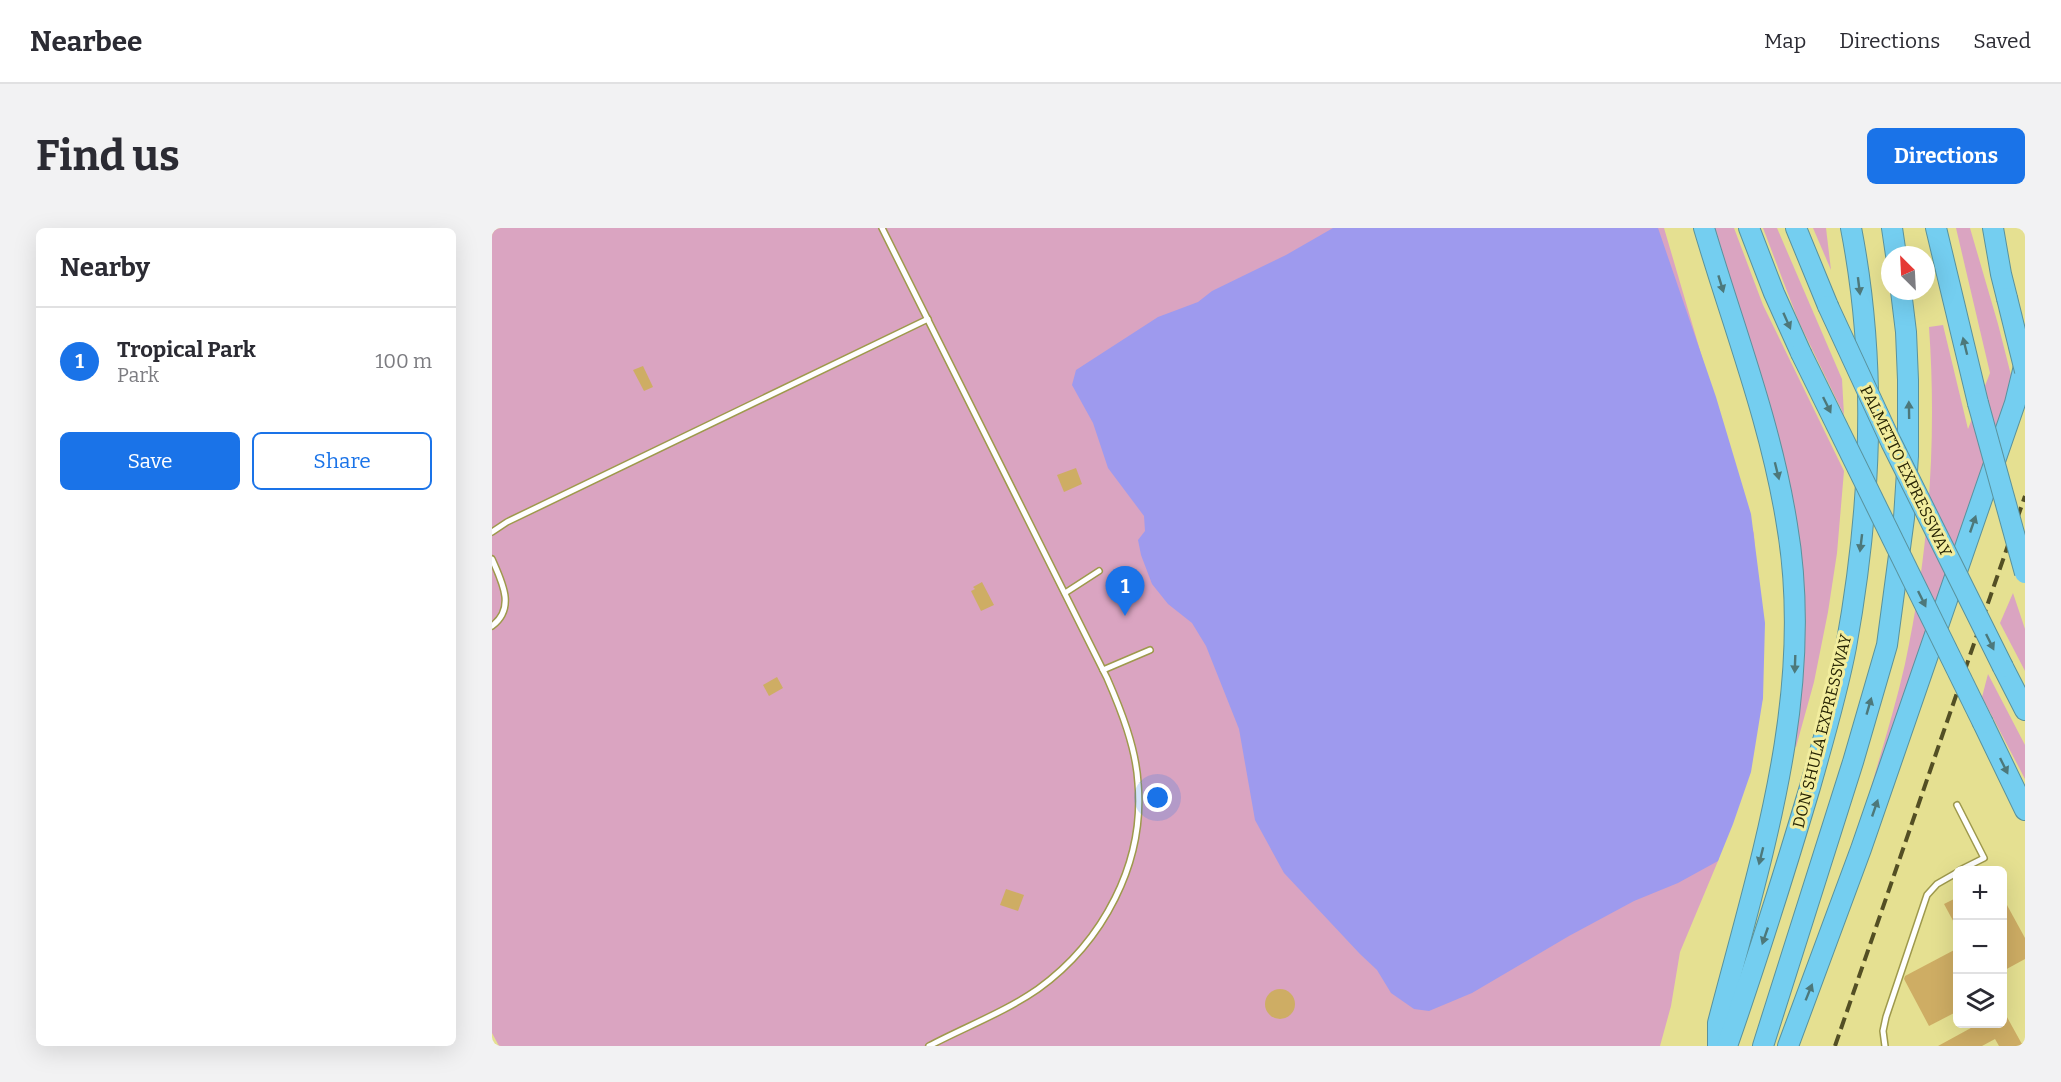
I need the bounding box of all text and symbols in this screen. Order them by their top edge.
text: Nearbee [30,25,142,58]
text: Map [1764,28,1806,54]
text: Directions [1839,28,1940,54]
text: Saved [1973,28,2031,54]
button: Directions [1867,128,2025,184]
text: Find us [36,131,180,181]
north arrow [1881,246,1935,300]
text: Nearby [60,252,150,283]
one-way arrow [1717,275,1726,293]
one-way arrow [1854,276,1864,295]
one-way arrow [1782,312,1792,330]
text: Tropical Park [117,336,256,363]
one-way arrow [1959,337,1969,355]
text: 1 [75,349,84,373]
text: 100 m [375,349,432,373]
text: Park [117,363,159,387]
street label: PALMETTO EXPRESSWAY [1856,382,1956,560]
one-way arrow [1822,397,1831,414]
one-way arrow [1904,401,1914,420]
button: Save [60,432,240,490]
button: Share [252,432,432,490]
one-way arrow [1772,462,1782,480]
one-way arrow [1969,515,1979,533]
one-way arrow [1856,534,1866,553]
pin: 1 [1106,566,1144,616]
one-way arrow [1917,591,1926,608]
street label: DON SHULA EXPRESSWAY [1789,631,1855,830]
one-way arrow [1986,634,1995,651]
one-way arrow [1790,655,1799,674]
one-way arrow [1865,697,1874,715]
one-way arrow [2000,758,2009,775]
your location [1143,783,1172,812]
one-way arrow [1871,799,1880,817]
one-way arrow [1755,847,1765,865]
map controls [1953,866,2007,1028]
button: + [1953,866,2007,920]
button: − [1953,920,2007,974]
one-way arrow [1760,927,1769,945]
button: layers [1953,974,2007,1028]
one-way arrow [1805,982,1815,1000]

